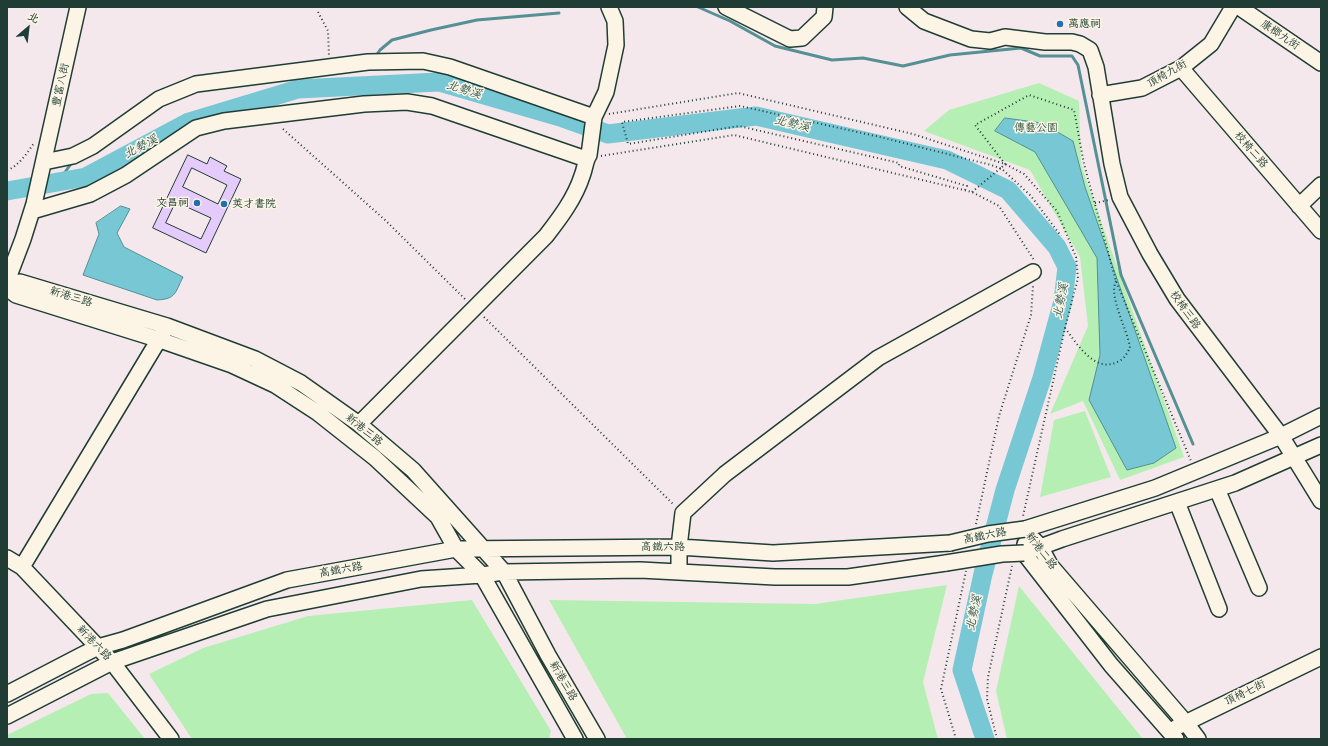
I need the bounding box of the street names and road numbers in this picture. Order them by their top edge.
street label: 康榔九街 [1258,17,1302,53]
street label: 頂椅九街 [1145,57,1189,91]
street label: 豐富八街 [50,62,72,108]
street label: 校椅二路 [1232,129,1270,171]
street label: 新港三路 [48,284,94,310]
street label: 校椅三路 [1167,288,1203,332]
street label: 新港三路 [343,411,385,449]
street label: 高鐵六路 [962,525,1008,547]
street label: 新港二路 [1022,529,1060,573]
street label: 高鐵六路 [641,540,685,554]
street label: 高鐵六路 [318,560,364,580]
street label: 新港六路 [74,623,114,663]
street label: 新港三路 [546,659,580,703]
street label: 頂椅七街 [1222,677,1268,709]

